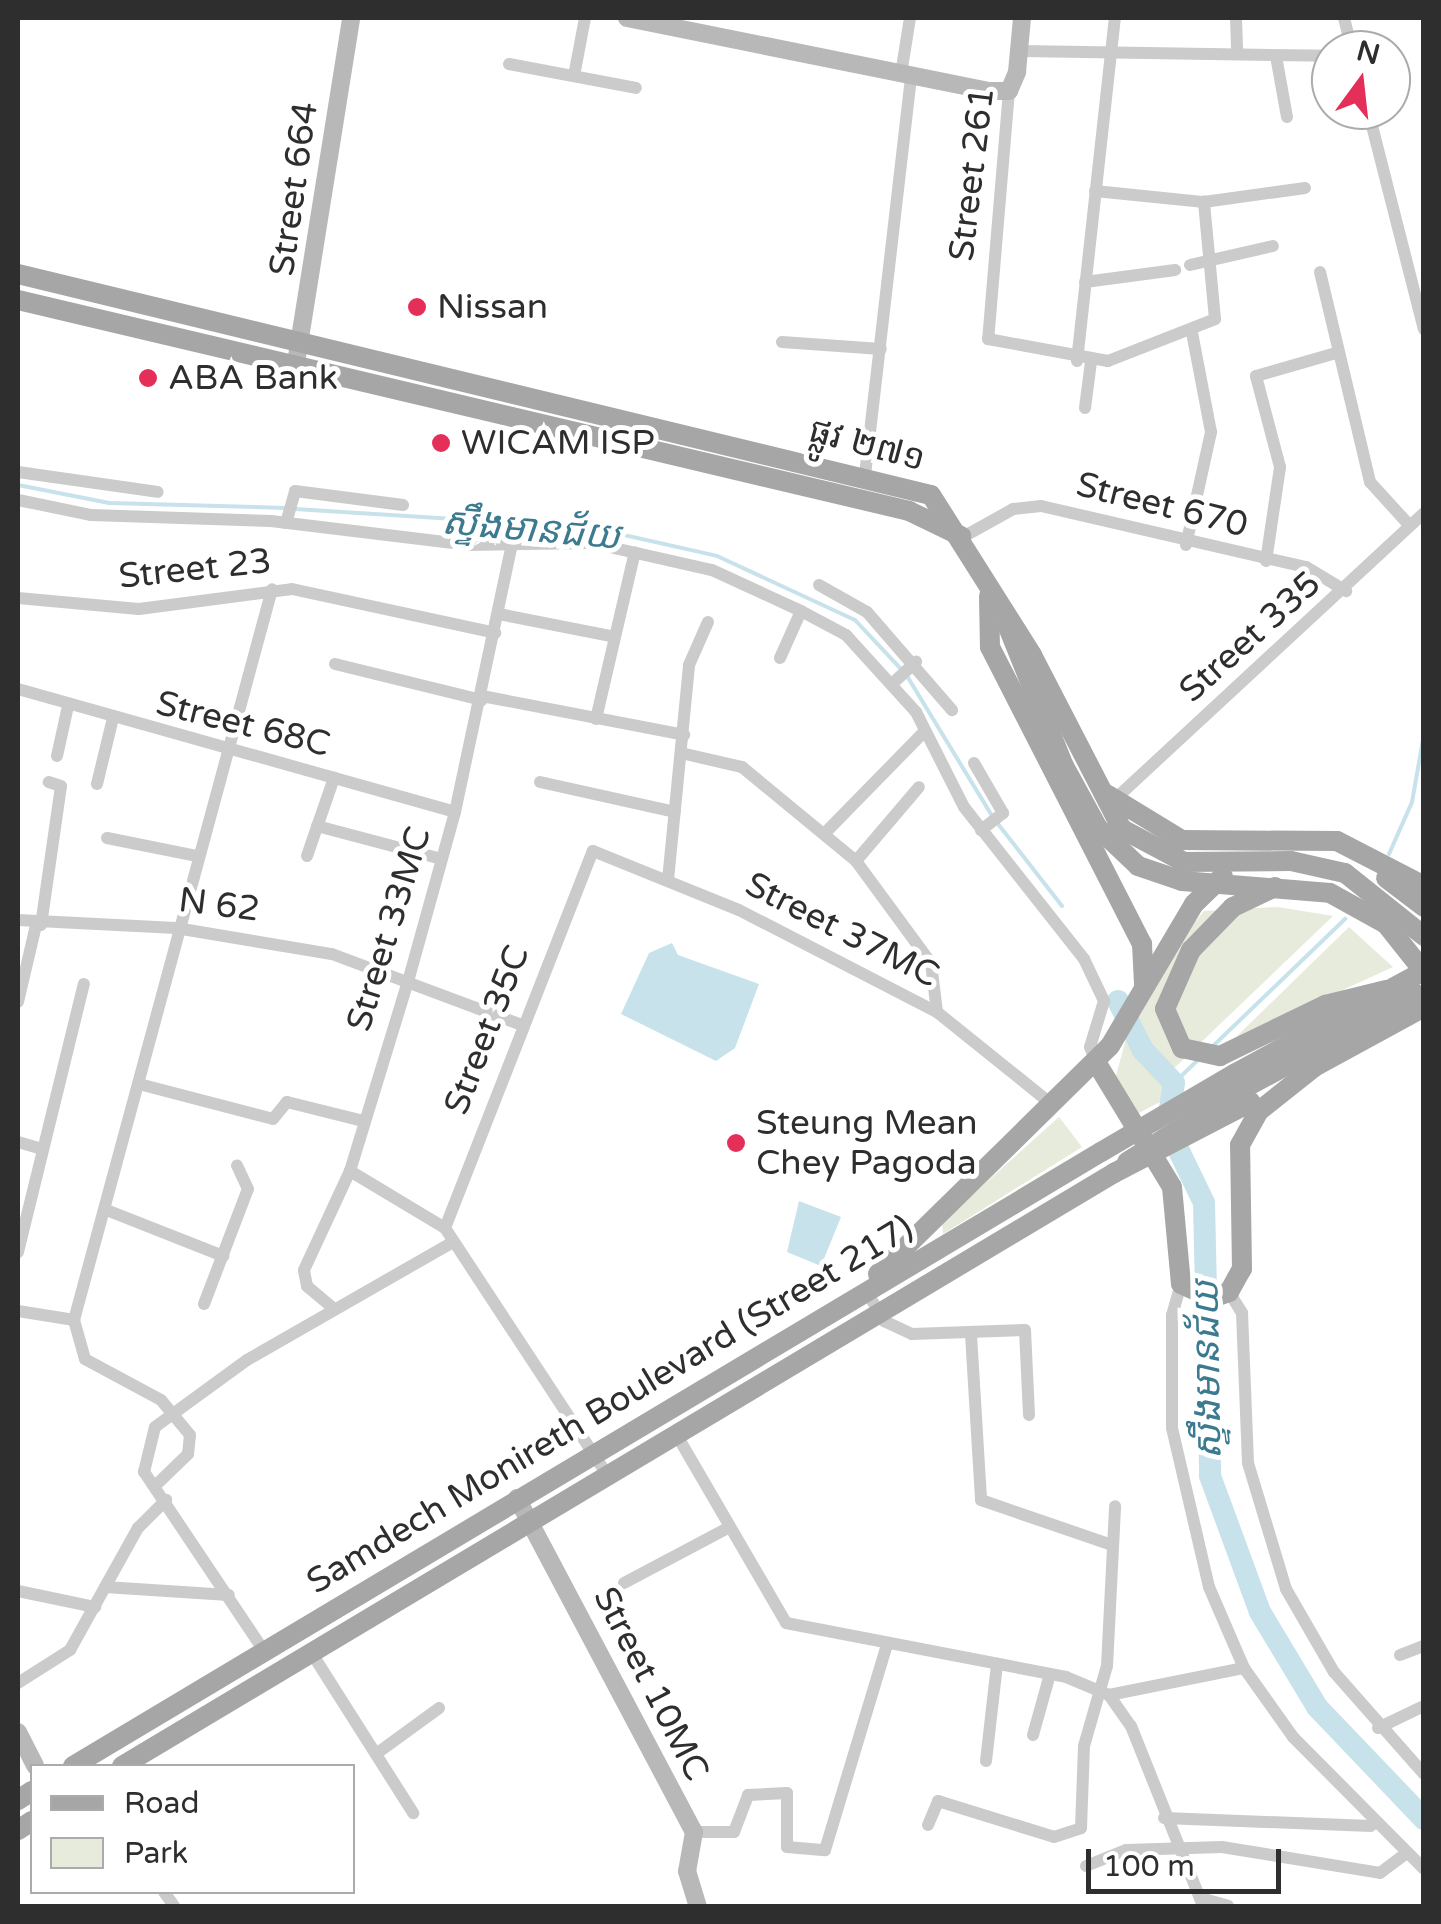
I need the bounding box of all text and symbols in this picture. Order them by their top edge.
north arrow [1311,30,1411,130]
text: N [1353,34,1383,72]
street label: Street 261 [940,85,1004,263]
street label: Street 664 [261,99,327,279]
place label: Nissan [437,286,548,328]
marker: Nissan [406,296,428,318]
place label: ABA Bank [168,357,338,399]
marker: ABA Bank [137,367,159,389]
street label: ផ្លូវ ២៧១ [804,409,930,481]
place label: WICAM ISP [461,422,655,464]
marker: WICAM ISP [430,432,452,454]
street label: Street 670 [1072,463,1252,547]
water label: ស្ទឹងមានជ័យ [440,499,622,561]
street label: Street 23 [117,540,273,598]
street label: Street 335 [1171,563,1329,711]
street label: Street 68C [152,682,334,766]
street label: Street 33MC [338,822,440,1036]
street label: Street 37MC [738,863,946,997]
street label: N 62 [176,879,262,931]
street label: Street 35C [436,940,538,1120]
place label: Steung Mean Chey Pagoda [756,1102,978,1184]
marker: Steung Mean Chey Pagoda [725,1132,747,1154]
street label: Samdech Monireth Boulevard (Street 217) [299,1207,921,1603]
water label: ស្ទឹងមានជ័យ [1184,1280,1232,1460]
street label: Street 10MC [584,1580,718,1788]
legend [30,1764,355,1894]
text: Road [124,1785,199,1822]
scale bar [1091,1829,1286,1891]
text: Park [124,1835,188,1872]
text: 100 m [1103,1848,1195,1885]

